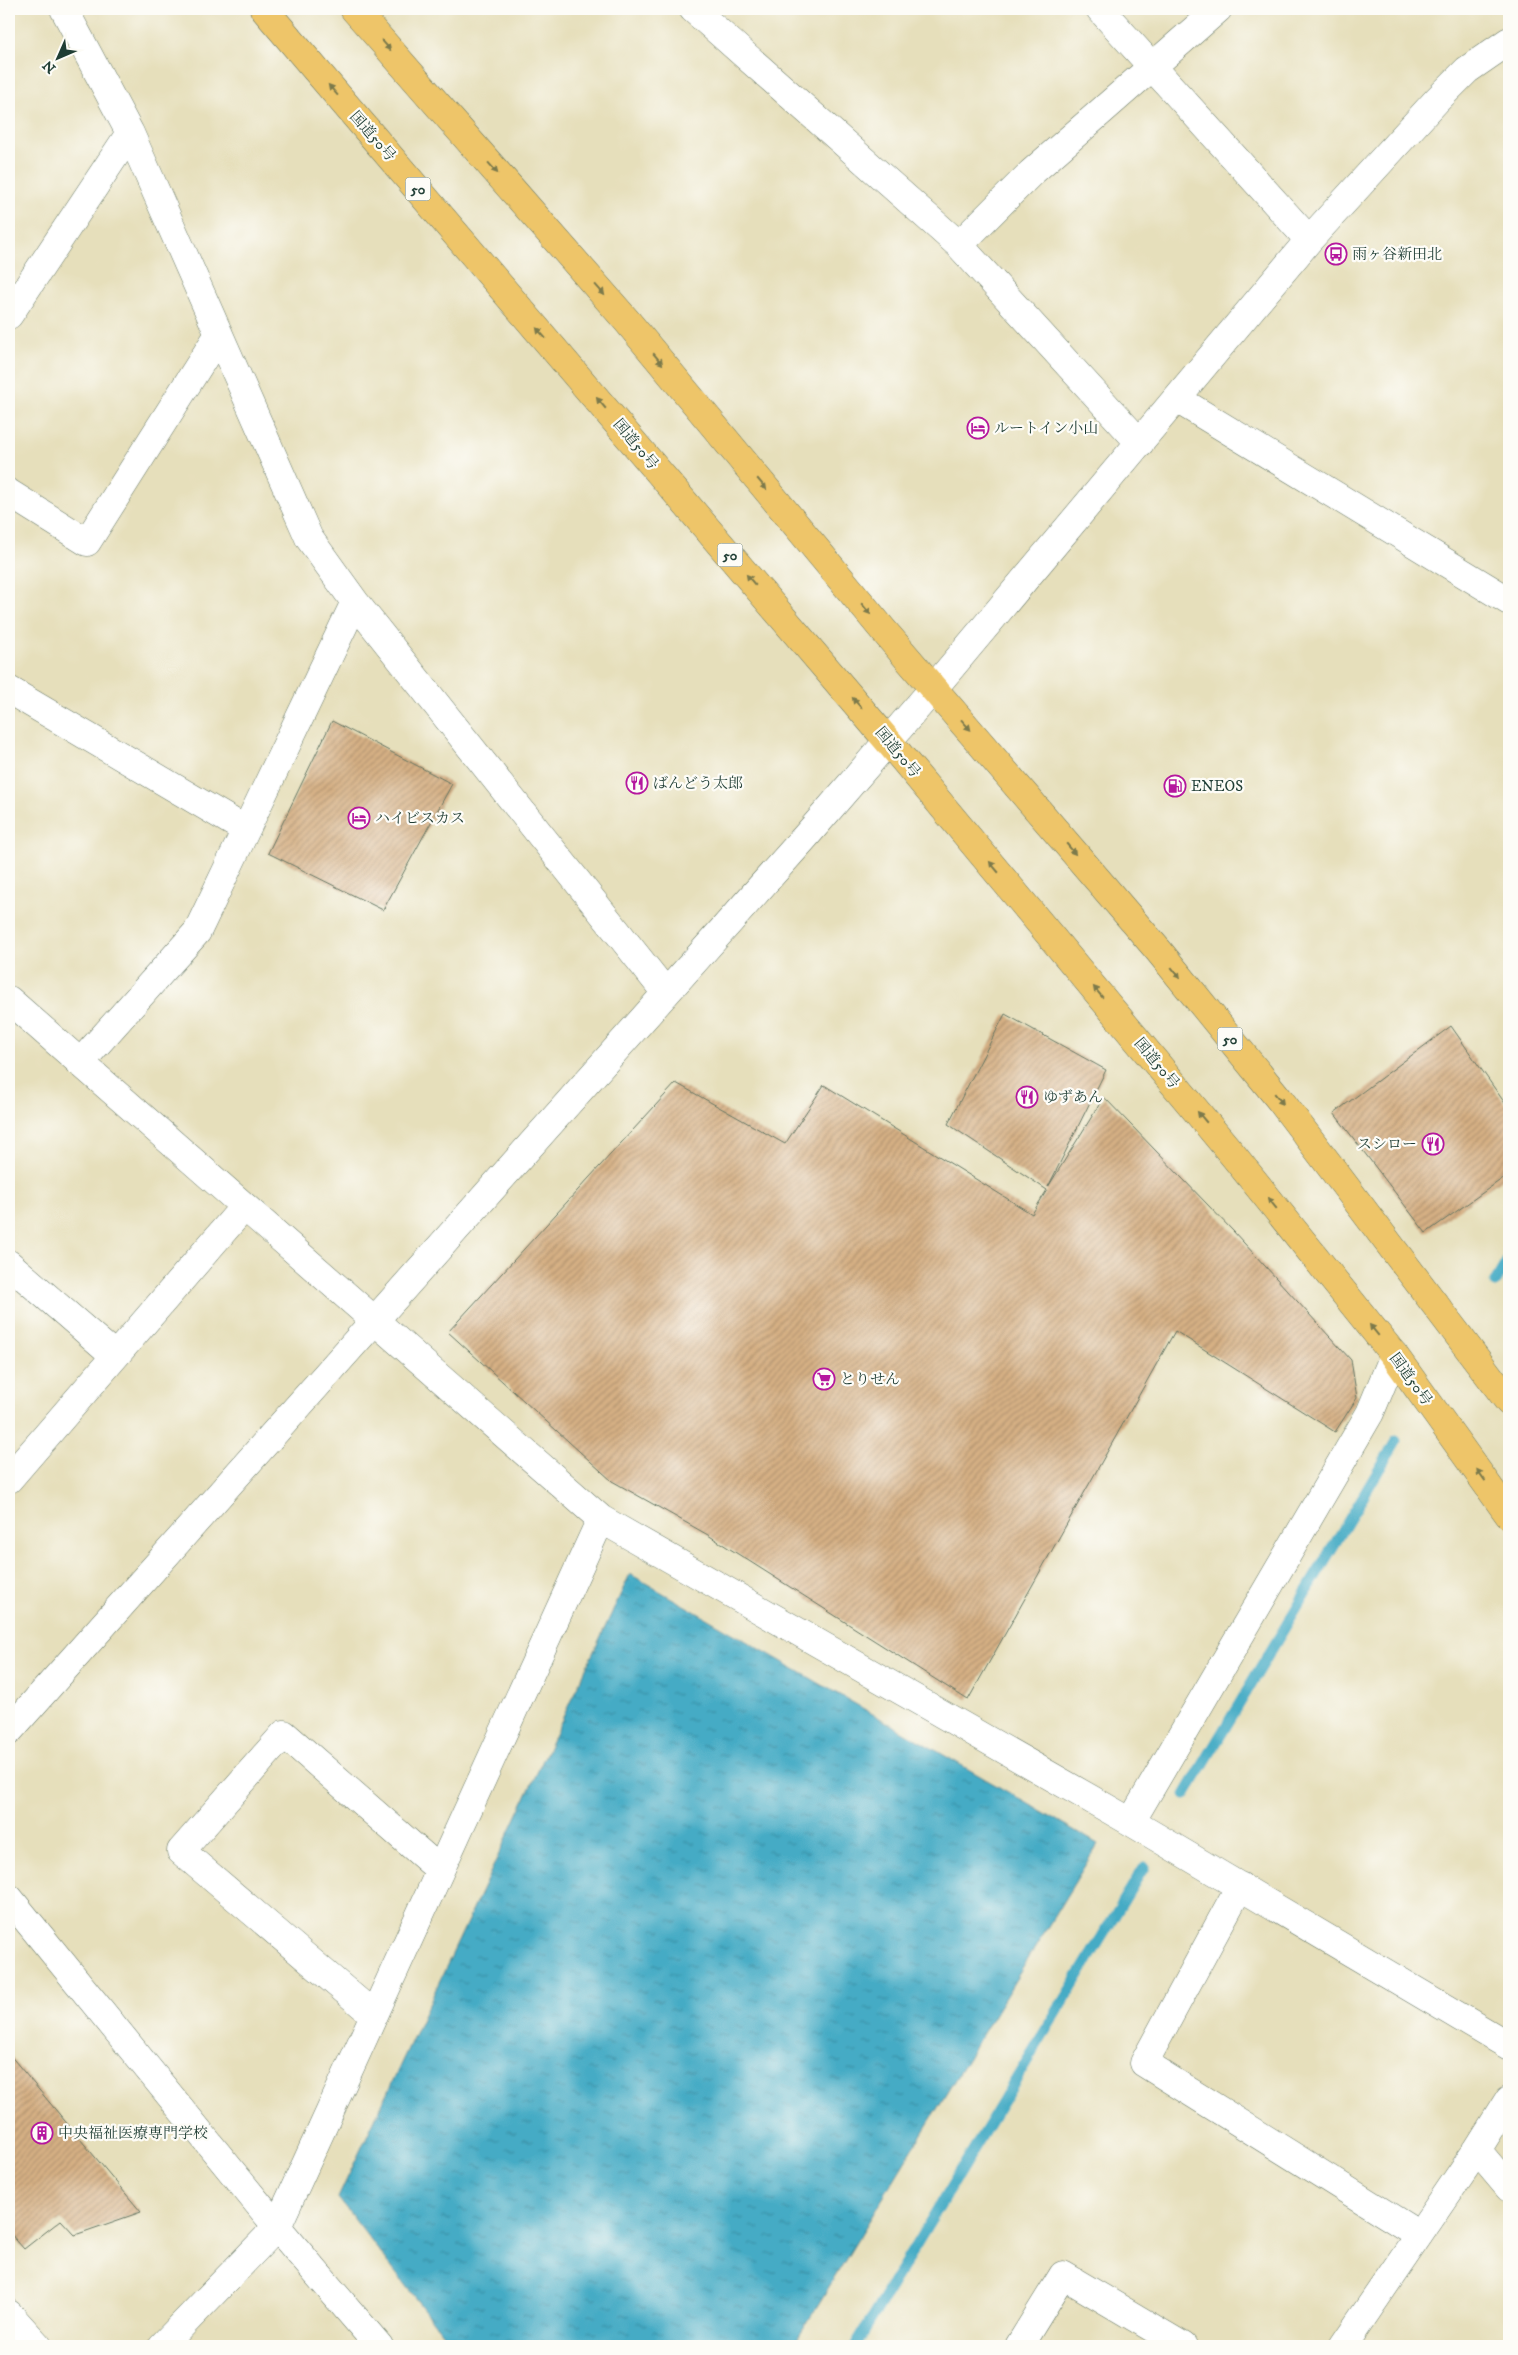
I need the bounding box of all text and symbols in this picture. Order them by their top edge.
north arrow [32,32,82,82]
one-way arrow [381,39,392,52]
text: N [39,56,60,77]
one-way arrow [327,84,339,96]
street label: 国道50号 [346,107,400,165]
one-way arrow [488,161,499,174]
road number: 50 [406,178,430,200]
bus stop icon: 雨ヶ谷新田北 [1324,242,1348,266]
place label: 雨ヶ谷新田北 [1352,245,1442,264]
one-way arrow [594,284,606,296]
one-way arrow [535,327,547,339]
one-way arrow [653,352,664,365]
one-way arrow [595,396,606,409]
street label: 国道50号 [609,415,662,474]
hotel icon: ルートイン小山 [966,416,990,440]
place label: ルートイン小山 [994,419,1098,438]
one-way arrow [756,478,767,490]
road number: 50 [718,544,742,566]
one-way arrow [746,573,757,586]
one-way arrow [860,602,871,615]
one-way arrow [851,697,862,710]
one-way arrow [960,719,972,731]
street label: 国道50号 [871,723,924,782]
restaurant icon: ばんどう太郎 [625,771,649,795]
place label: ばんどう太郎 [653,774,743,793]
fuel station icon: ENEOS [1163,774,1187,798]
place label: ENEOS [1191,777,1243,796]
hotel icon: ハイビスカス [347,806,371,830]
place label: ハイビスカス [375,809,465,828]
one-way arrow [1066,842,1077,855]
one-way arrow [989,861,1000,874]
one-way arrow [1171,966,1182,979]
one-way arrow [1093,986,1104,999]
road number: 50 [1218,1028,1242,1050]
street label: 国道50号 [1130,1034,1183,1093]
restaurant icon: ゆずあん [1015,1085,1039,1109]
place label: ゆずあん [1043,1088,1103,1107]
one-way arrow [1273,1092,1284,1105]
one-way arrow [1197,1111,1208,1124]
restaurant icon: スシロー [1421,1132,1445,1156]
place label: スシロー [1357,1135,1417,1154]
one-way arrow [1267,1197,1278,1210]
one-way arrow [1369,1324,1380,1337]
street label: 国道50号 [1385,1349,1436,1409]
supermarket icon: とりせん [812,1367,836,1391]
place label: とりせん [840,1370,900,1389]
one-way arrow [1476,1468,1486,1482]
building icon: 中央福祉医療専門学校 [30,2121,54,2145]
place label: 中央福祉医療専門学校 [58,2124,208,2143]

